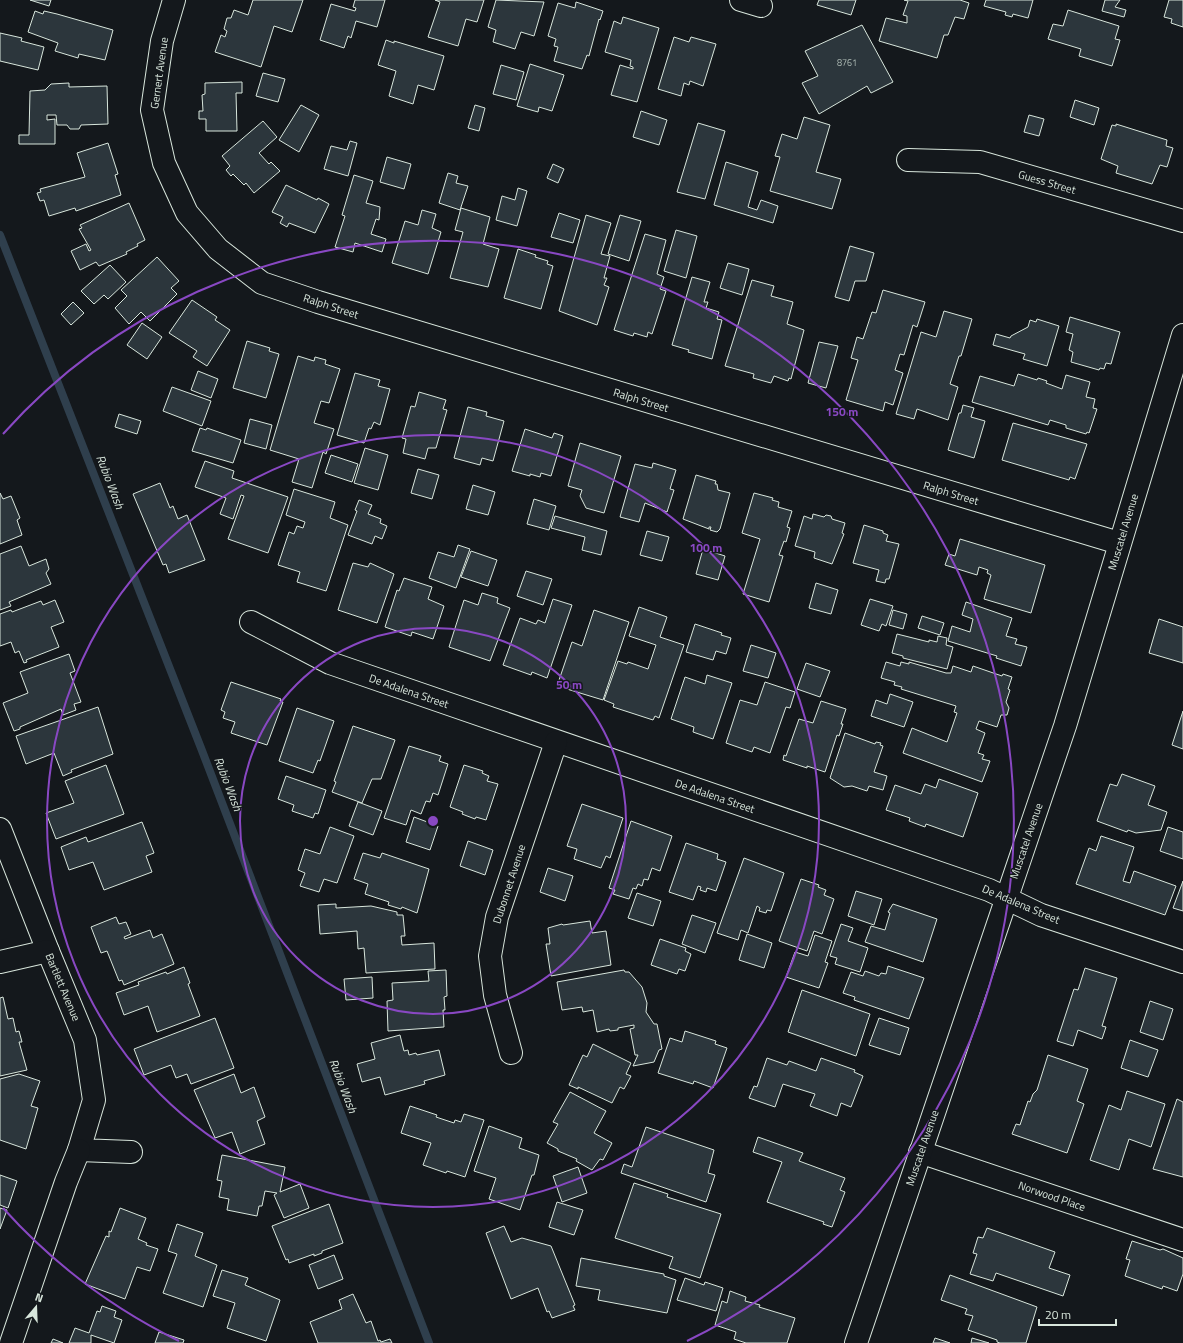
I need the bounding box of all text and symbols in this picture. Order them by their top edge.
street label: Gernert Avenue [146,36,172,110]
house number: 8761 [837,56,857,69]
street label: Guess Street [1016,166,1078,198]
street label: Ralph Street [301,290,361,323]
street label: Ralph Street [611,384,671,416]
text: 150 m [826,402,858,421]
water label: Rubio Wash [91,452,130,513]
street label: Ralph Street [921,477,981,509]
street label: Muscatel Avenue [1104,491,1142,572]
text: 100 m [690,538,722,557]
street label: De Adalena Street [367,670,451,712]
text: 50 m [556,675,582,694]
water label: Rubio Wash [209,754,248,815]
street label: De Adalena Street [673,775,757,817]
street label: Muscatel Avenue [1006,800,1047,881]
centre of rings [426,814,440,828]
street label: Dubonnet Avenue [489,842,530,926]
street label: De Adalena Street [980,880,1063,928]
street label: Bartlett Avenue [41,950,85,1024]
water label: Rubio Wash [324,1056,363,1117]
street label: Muscatel Avenue [902,1107,943,1188]
street label: Norwood Place [1016,1177,1088,1215]
north arrow [16,1287,56,1327]
text: N [33,1289,45,1306]
scale bar [1039,1301,1116,1327]
text: 20 m [1045,1305,1071,1324]

